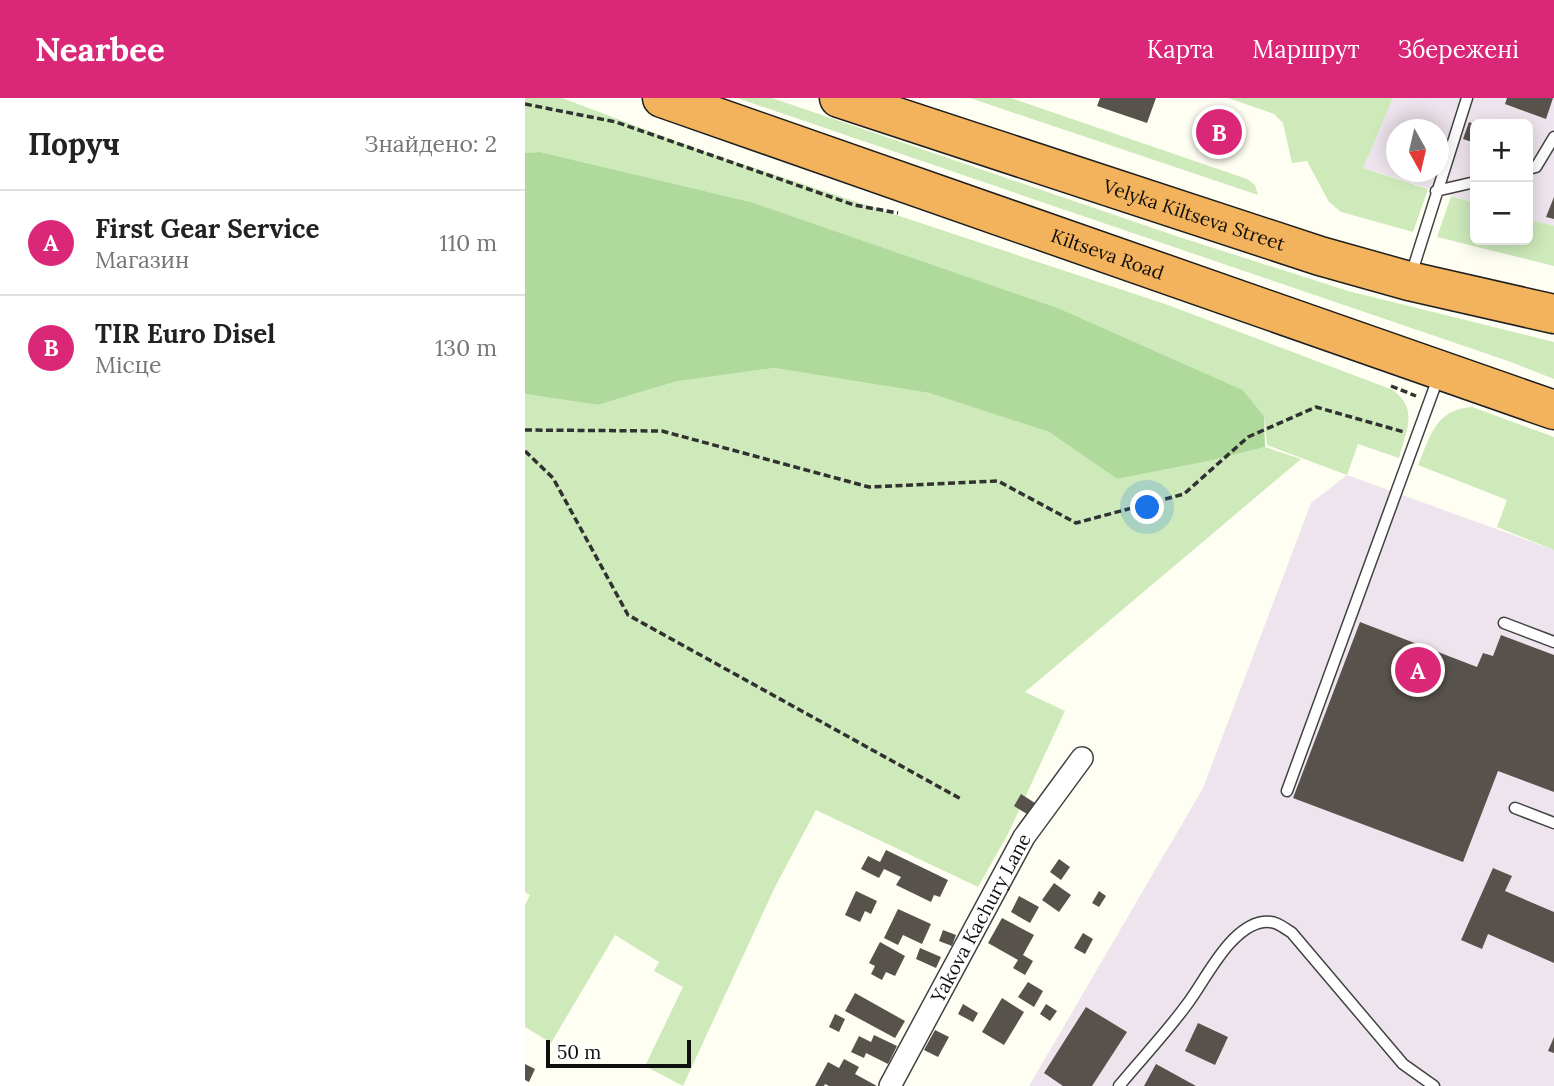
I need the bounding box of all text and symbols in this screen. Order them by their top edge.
text: Nearbee [35,28,165,70]
text: Карта [1147,34,1214,65]
text: Маршрут [1252,34,1360,65]
text: Збережені [1398,34,1519,65]
pin: B [1196,106,1242,158]
north arrow [1386,119,1449,182]
map controls [1470,119,1533,245]
button: + [1470,119,1533,182]
text: Поруч [28,125,120,163]
text: Знайдено: 2 [364,129,497,158]
street label: Velyka Kiltseva Street [1099,173,1289,256]
button: − [1470,182,1533,245]
text: First Gear Service [95,212,319,245]
street label: Kiltseva Road [1048,223,1167,285]
text: A [43,228,59,257]
text: 110 m [439,228,497,257]
text: Магазин [95,245,189,274]
text: TIR Euro Disel [95,317,275,350]
text: B [43,333,59,362]
text: 130 m [435,333,497,362]
text: Місце [95,350,161,379]
your location [1130,490,1164,524]
pin: A [1395,644,1441,696]
street label: Yakova Kachury Lane [925,829,1036,1007]
scale bar [546,1037,691,1069]
text: 50 m [557,1040,601,1064]

